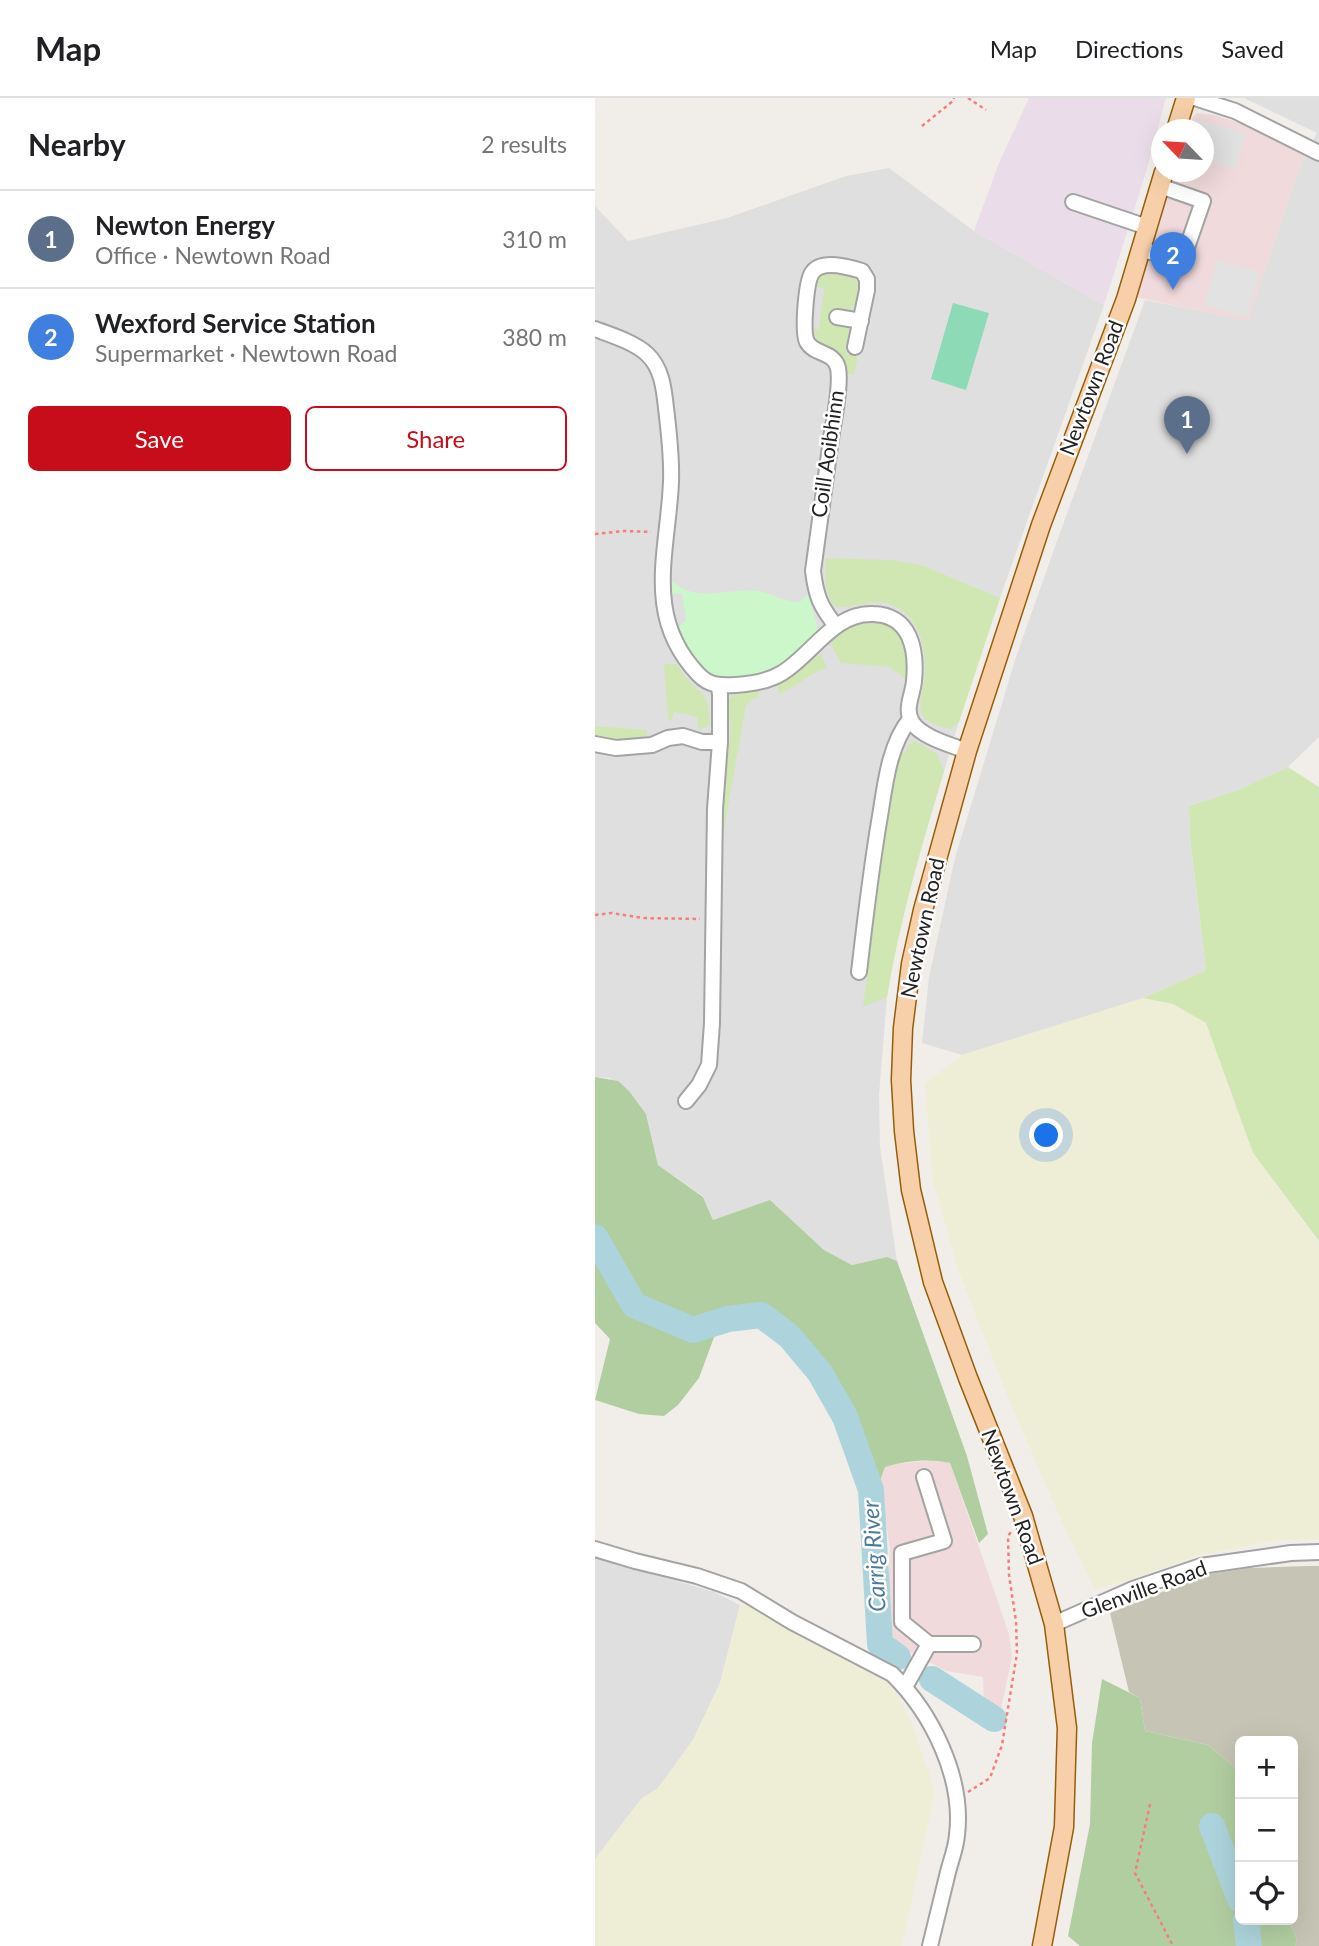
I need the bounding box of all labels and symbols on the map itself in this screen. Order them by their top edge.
north arrow [1151,119,1214,182]
pin: 2 [1150,232,1196,290]
street label: Newtown Road [1053,316,1128,459]
street label: Coill Aoibhinn [805,389,848,519]
pin: 1 [1164,396,1210,454]
street label: Newtown Road [894,855,949,1000]
your location [1029,1118,1063,1152]
street label: Newtown Road [977,1425,1050,1568]
water label: Carrig River [855,1498,891,1613]
street label: Glenville Road [1077,1554,1210,1623]

